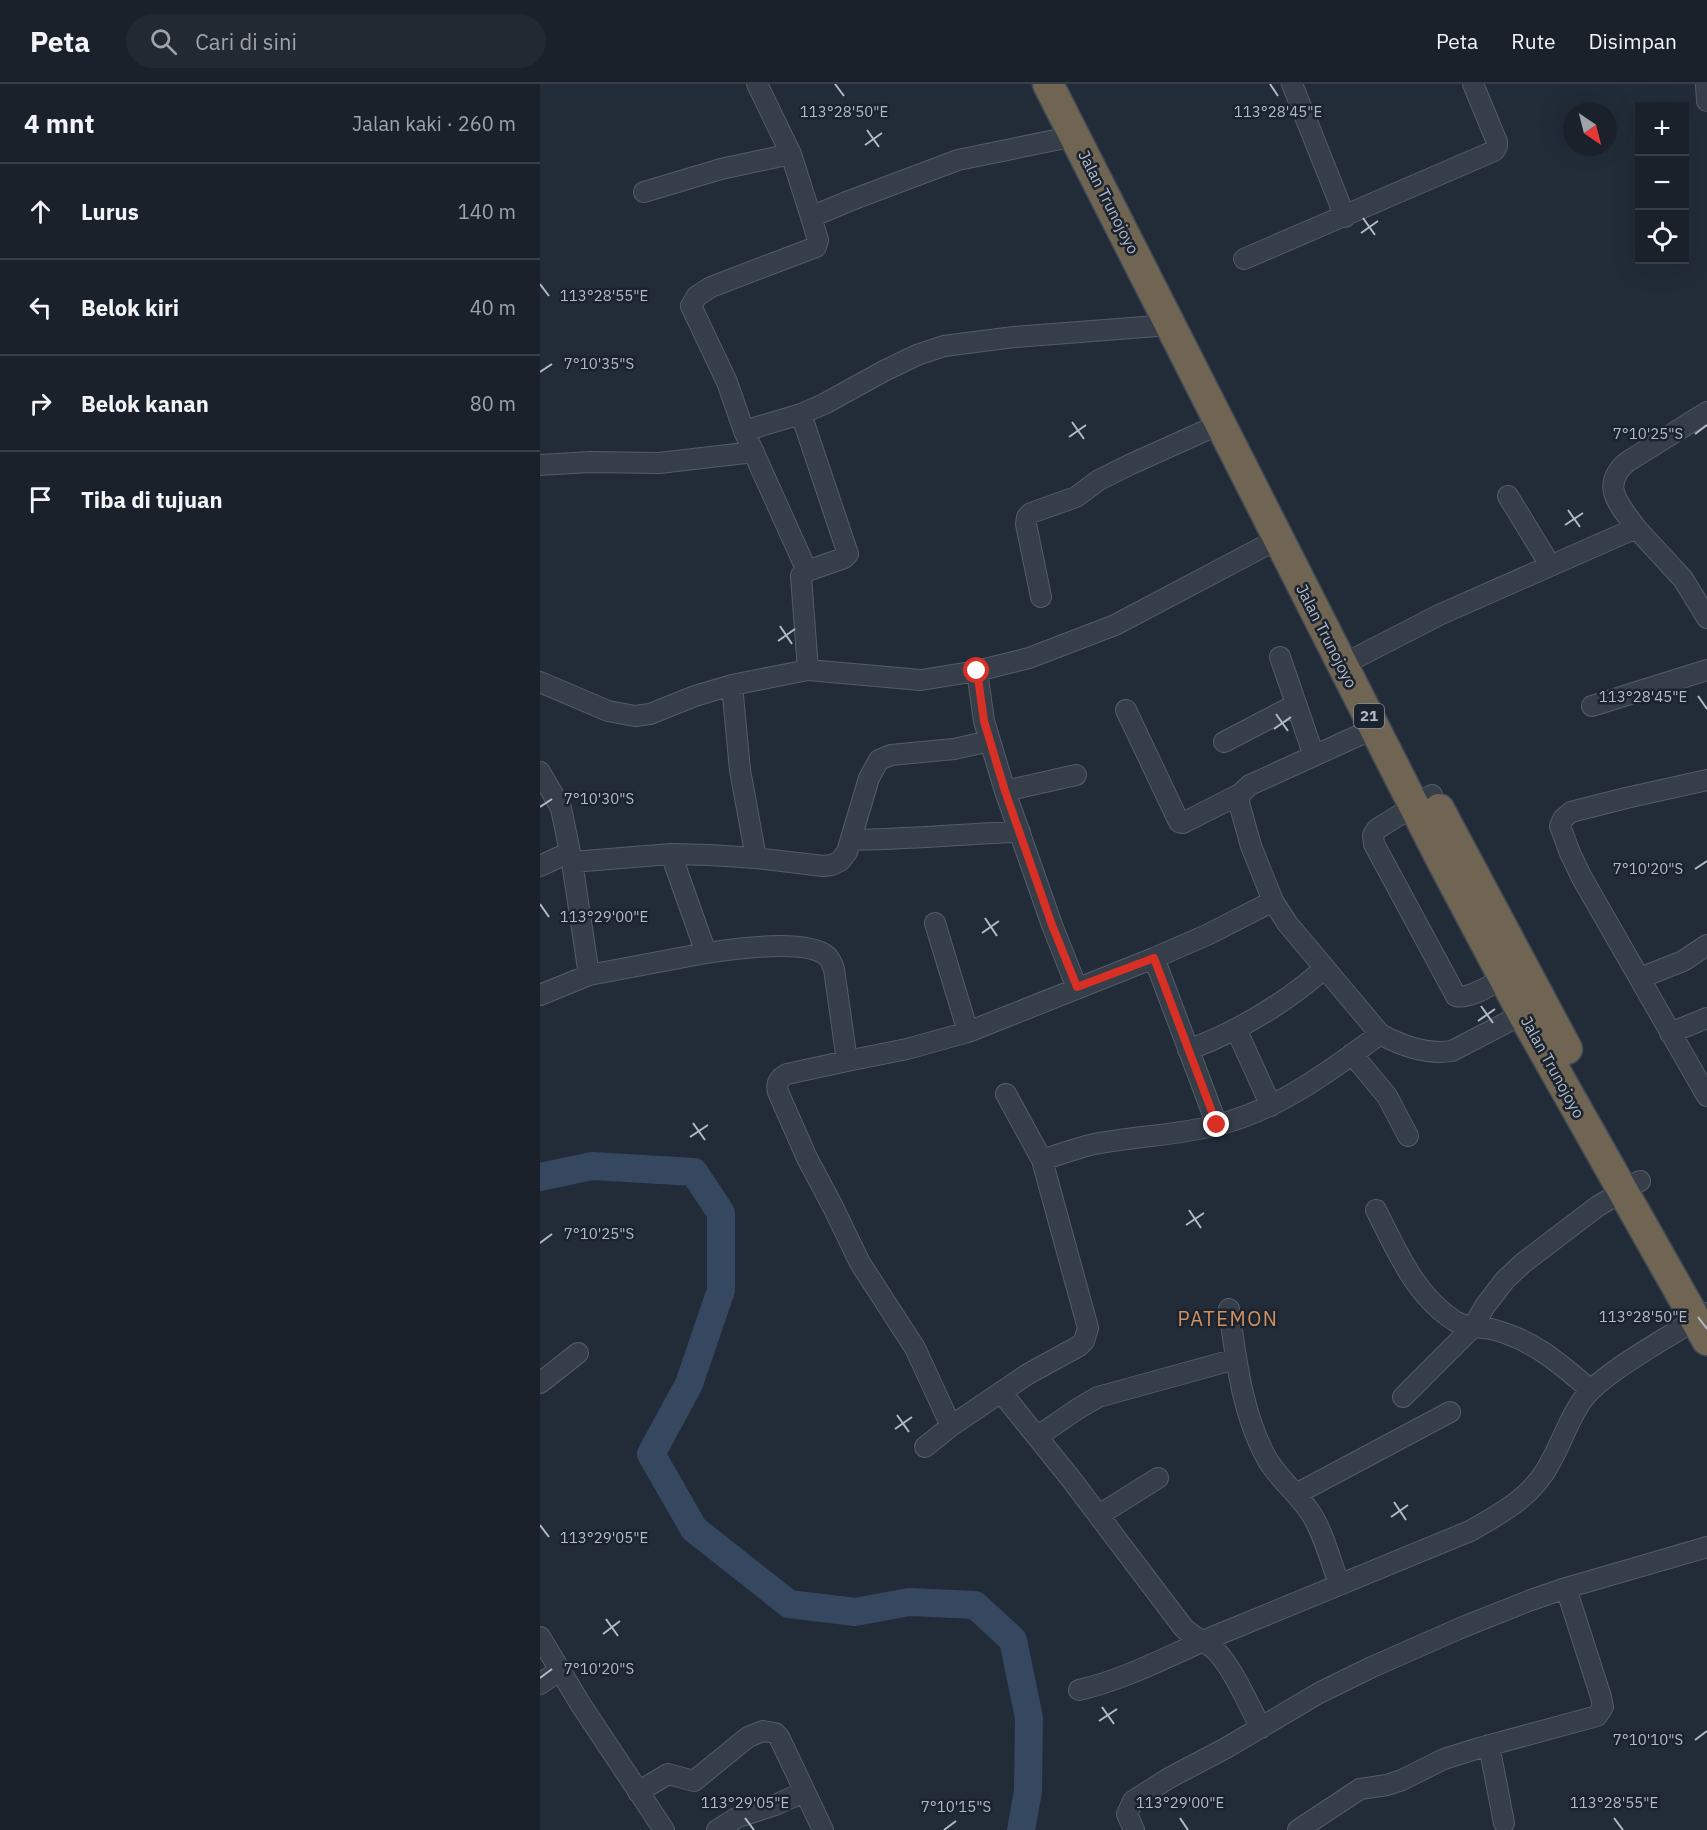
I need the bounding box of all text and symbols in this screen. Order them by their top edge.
search box [126,14,546,68]
text: Peta [30,23,90,60]
icon: search [147,25,180,58]
text: Cari di sini [195,27,297,56]
text: Peta [1436,27,1478,55]
text: Rute [1511,27,1556,55]
text: Disimpan [1589,27,1677,55]
text: 113°28'50"E [800,102,888,121]
text: 113°28'45"E [1234,102,1322,121]
north arrow [1563,102,1617,156]
map controls [1635,102,1689,264]
button: + [1635,102,1689,156]
text: 4 mnt [24,106,94,140]
text: Jalan kaki · 260 m [352,110,516,137]
street label: Jalan Trunojoyo [1074,147,1144,257]
button: − [1635,156,1689,210]
icon: ahead [24,195,57,228]
text: Lurus [81,197,139,226]
text: 140 m [458,198,516,225]
button: locate [1635,210,1689,264]
text: 113°28'55"E [560,286,648,305]
icon: left [24,291,57,324]
text: Belok kiri [81,293,179,322]
text: 40 m [470,294,516,321]
text: 7°10'35"S [564,354,634,373]
icon: right [24,387,57,420]
text: Belok kanan [81,389,209,418]
text: 80 m [470,390,516,417]
text: 7°10'25"S [1613,424,1683,443]
icon: arrive [24,483,57,516]
text: Tiba di tujuan [81,485,223,514]
street label: Jalan Trunojoyo [1292,581,1362,691]
route start [963,657,989,683]
text: 113°28'45"E [1599,687,1687,706]
road number: 21 [1354,704,1384,728]
text: 7°10'30"S [564,789,634,808]
text: 7°10'20"S [1613,859,1683,878]
text: 113°29'00"E [560,907,648,926]
street label: Jalan Trunojoyo [1517,1012,1589,1122]
route end [1203,1111,1229,1137]
text: 7°10'25"S [564,1224,634,1243]
district label: PATEMON [1178,1305,1278,1332]
text: 113°28'50"E [1599,1307,1687,1326]
text: 113°29'05"E [560,1528,648,1547]
text: 7°10'20"S [564,1659,634,1678]
text: 7°10'10"S [1613,1730,1683,1749]
text: 113°29'05"E [701,1793,789,1812]
text: 113°29'00"E [1136,1793,1224,1812]
text: 113°28'55"E [1570,1793,1658,1812]
text: 7°10'15"S [921,1797,991,1816]

